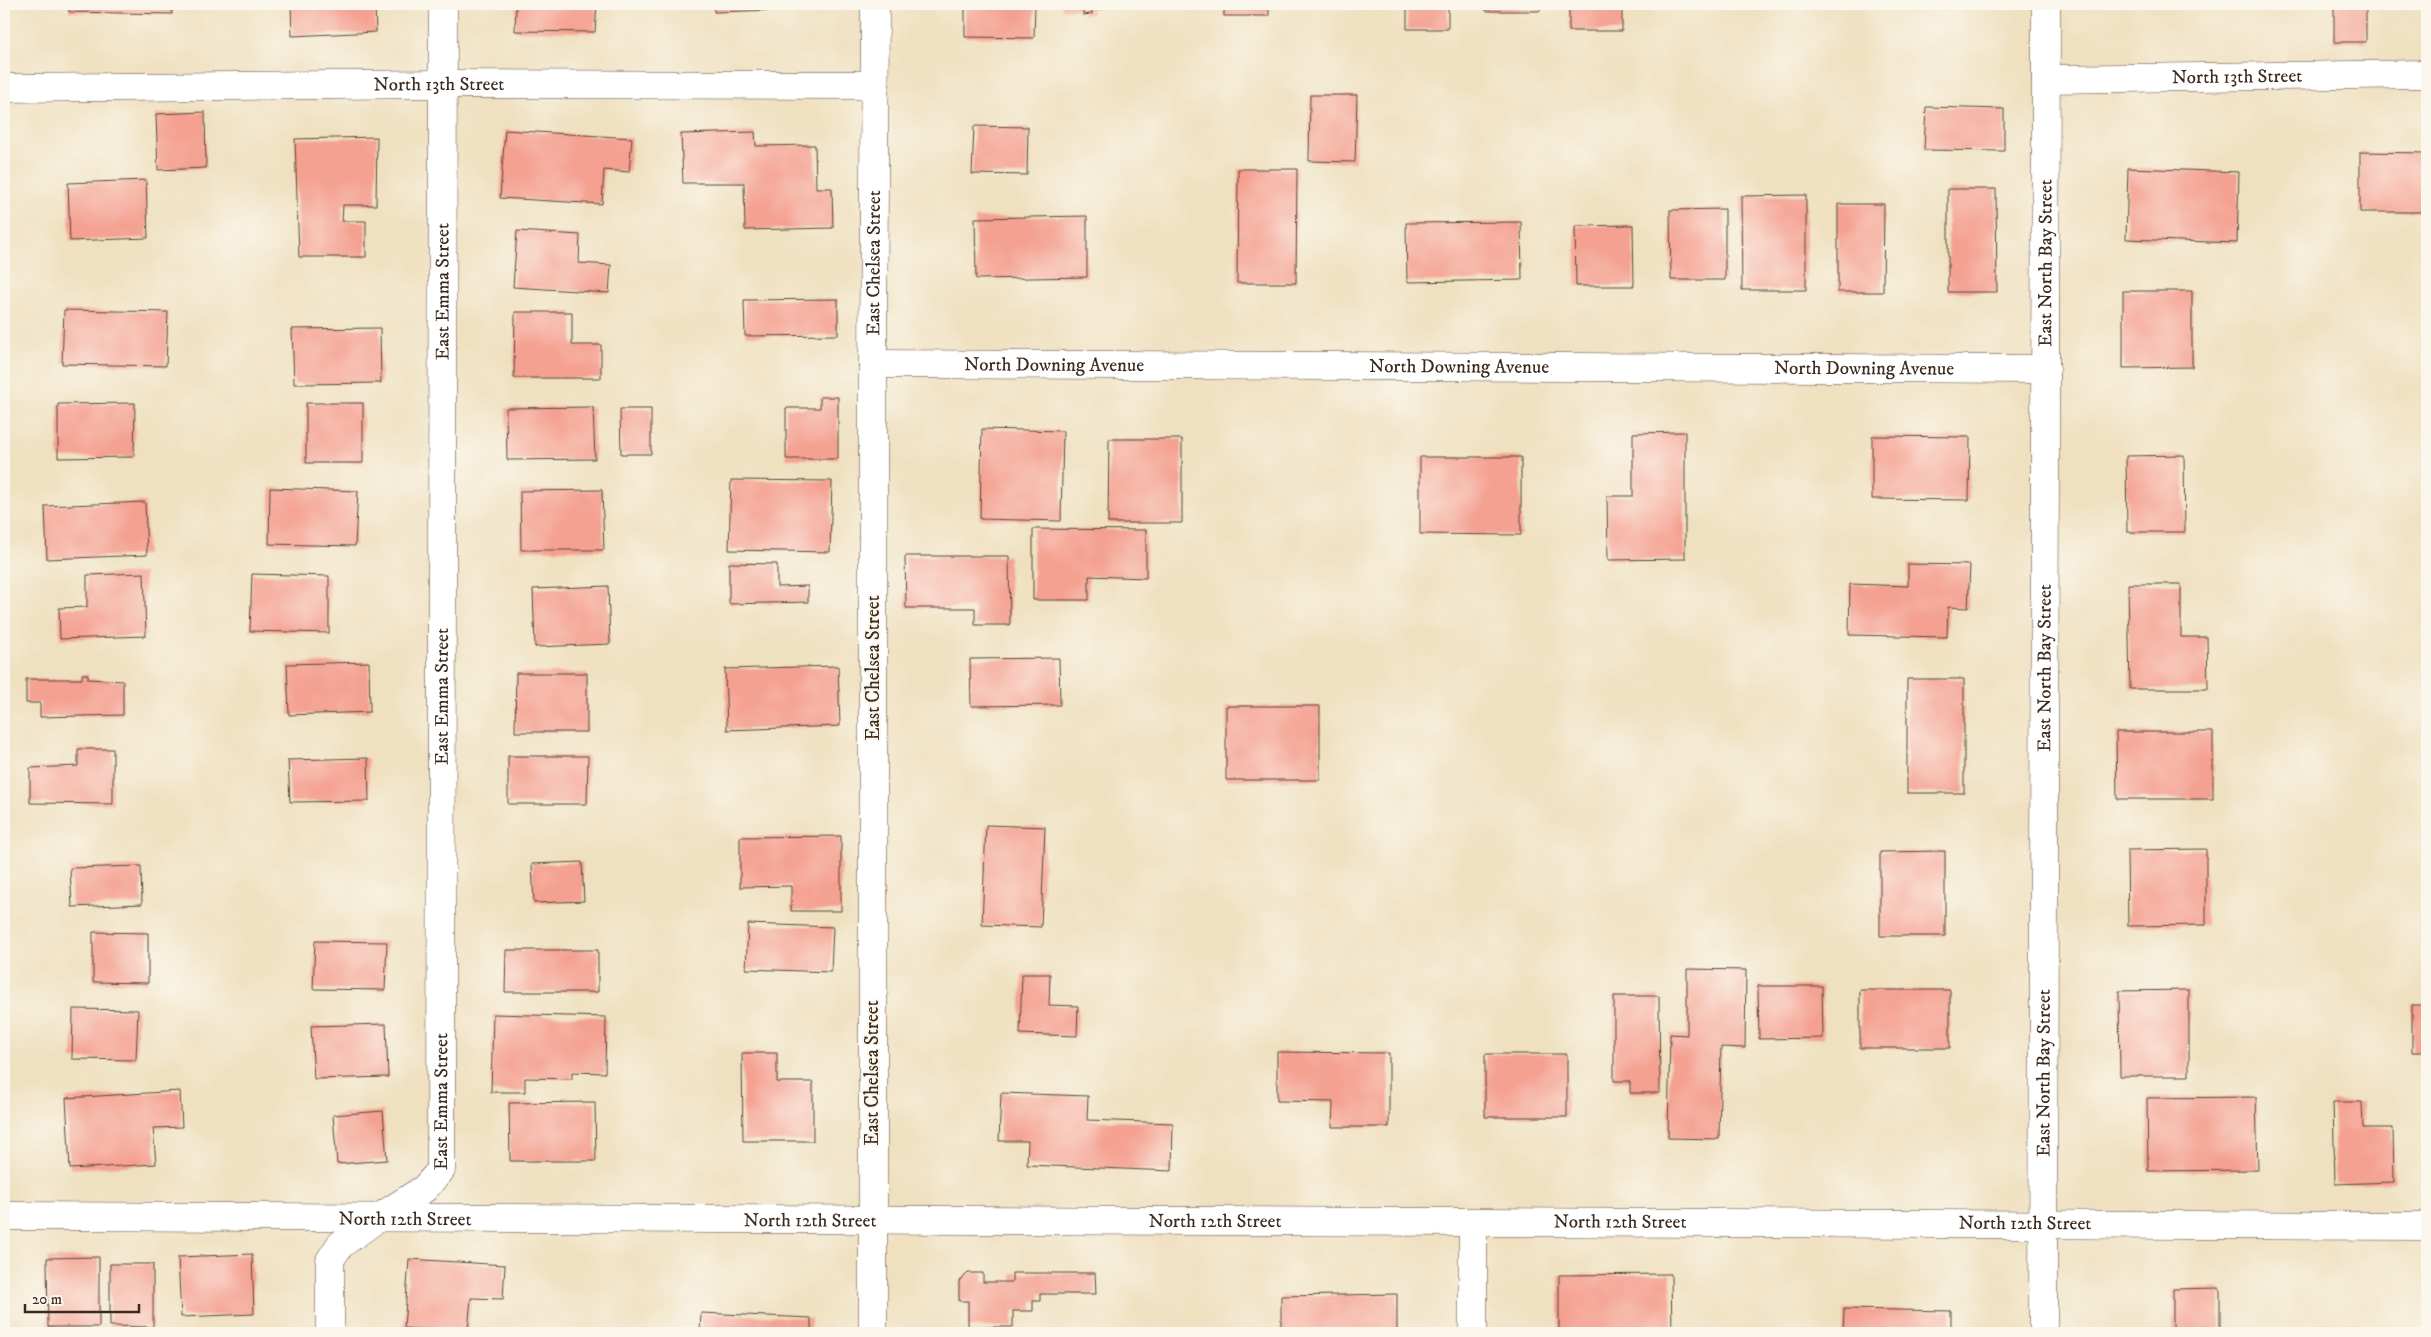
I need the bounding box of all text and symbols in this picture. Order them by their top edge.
street label: North 13th Street [2171,64,2303,89]
street label: North 13th Street [373,72,504,96]
street label: East North Bay Street [2034,179,2057,347]
street label: East Chelsea Street [862,190,885,336]
street label: East Emma Street [431,223,454,360]
street label: North Downing Avenue [964,353,1144,377]
street label: North Downing Avenue [1369,355,1549,378]
street label: North Downing Avenue [1774,356,1954,380]
street label: East North Bay Street [2033,584,2056,752]
street label: East Chelsea Street [862,595,885,741]
street label: East Emma Street [430,628,453,765]
street label: East North Bay Street [2032,989,2055,1157]
street label: East Chelsea Street [861,1000,884,1146]
street label: East Emma Street [429,1033,453,1170]
street label: North 12th Street [338,1207,472,1231]
street label: North 12th Street [743,1209,877,1232]
street label: North 12th Street [1148,1209,1282,1233]
street label: North 12th Street [1553,1210,1687,1233]
street label: North 12th Street [1958,1211,2092,1235]
scale bar [25,1282,139,1314]
text: 20 m [32,1290,62,1309]

